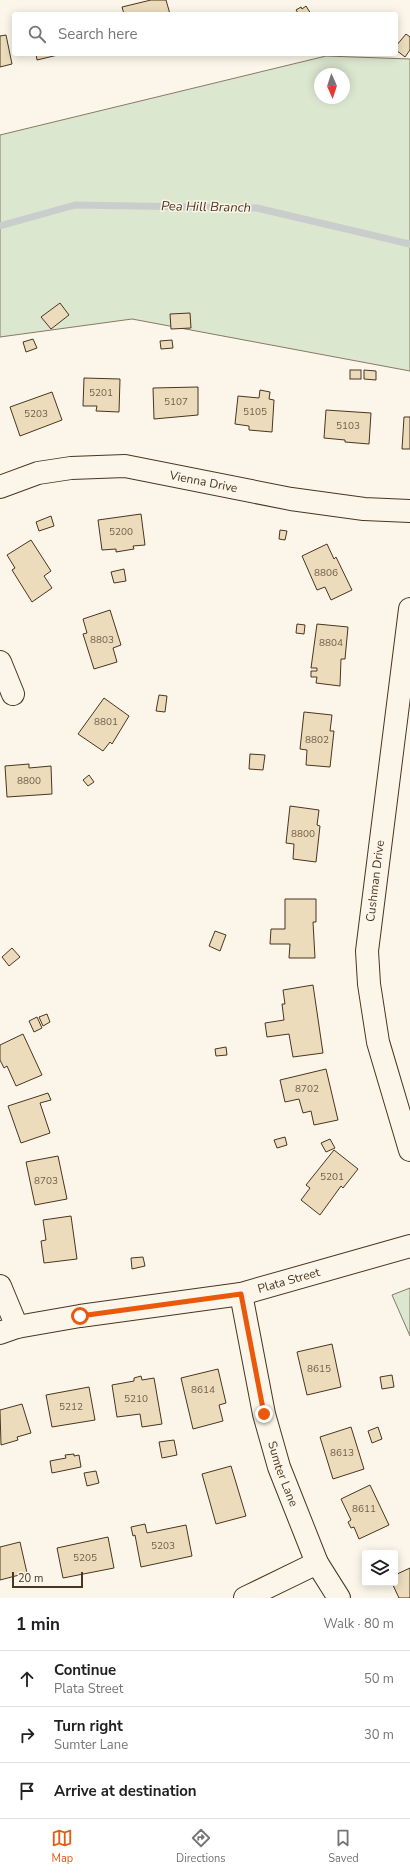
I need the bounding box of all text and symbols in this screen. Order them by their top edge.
search box [12,12,398,56]
icon: search [26,23,48,45]
text: Search here [58,24,138,44]
north arrow [314,68,350,104]
water label: Pea Hill Branch [161,197,251,217]
house number: 5201 [89,386,113,400]
house number: 5107 [164,395,188,409]
house number: 5105 [243,405,267,419]
house number: 5203 [24,407,48,421]
house number: 5103 [336,419,360,433]
street label: Vienna Drive [167,467,239,496]
house number: 5200 [109,525,133,539]
house number: 8806 [314,566,338,580]
house number: 8803 [90,633,114,647]
house number: 8804 [319,636,343,650]
house number: 8801 [94,715,118,729]
house number: 8802 [305,733,329,747]
house number: 8800 [17,774,41,788]
house number: 8800 [291,827,315,841]
street label: Cushman Drive [362,839,388,923]
house number: 8702 [295,1082,319,1096]
house number: 5201 [320,1170,344,1184]
house number: 8703 [34,1174,58,1188]
street label: Plata Street [256,1264,322,1297]
route start [71,1307,89,1325]
house number: 8615 [307,1362,331,1376]
house number: 8614 [191,1383,215,1397]
house number: 5210 [124,1392,148,1406]
house number: 5212 [59,1400,83,1414]
route end [255,1405,273,1423]
street label: Sumter Lane [264,1439,302,1509]
house number: 8613 [330,1446,354,1460]
house number: 8611 [352,1502,376,1516]
house number: 5203 [151,1539,175,1553]
map controls [362,1550,398,1586]
button: layers [362,1550,398,1586]
house number: 5205 [73,1551,97,1565]
scale bar [12,1570,83,1589]
text: 20 m [18,1571,43,1586]
text: 1 min [16,1613,60,1636]
text: Walk · 80 m [323,1615,394,1633]
text: Continue [54,1660,116,1680]
icon: ahead [16,1668,38,1690]
text: 50 m [364,1670,394,1688]
text: Plata Street [54,1680,123,1698]
text: Turn right [54,1716,123,1736]
icon: right [16,1724,38,1746]
text: 30 m [364,1726,394,1744]
text: Sumter Lane [54,1736,128,1754]
icon: arrive [16,1780,38,1802]
text: Arrive at destination [54,1781,197,1801]
tab: Map [51,1827,73,1866]
tab: Directions [176,1827,226,1866]
tab: Saved [328,1827,359,1866]

